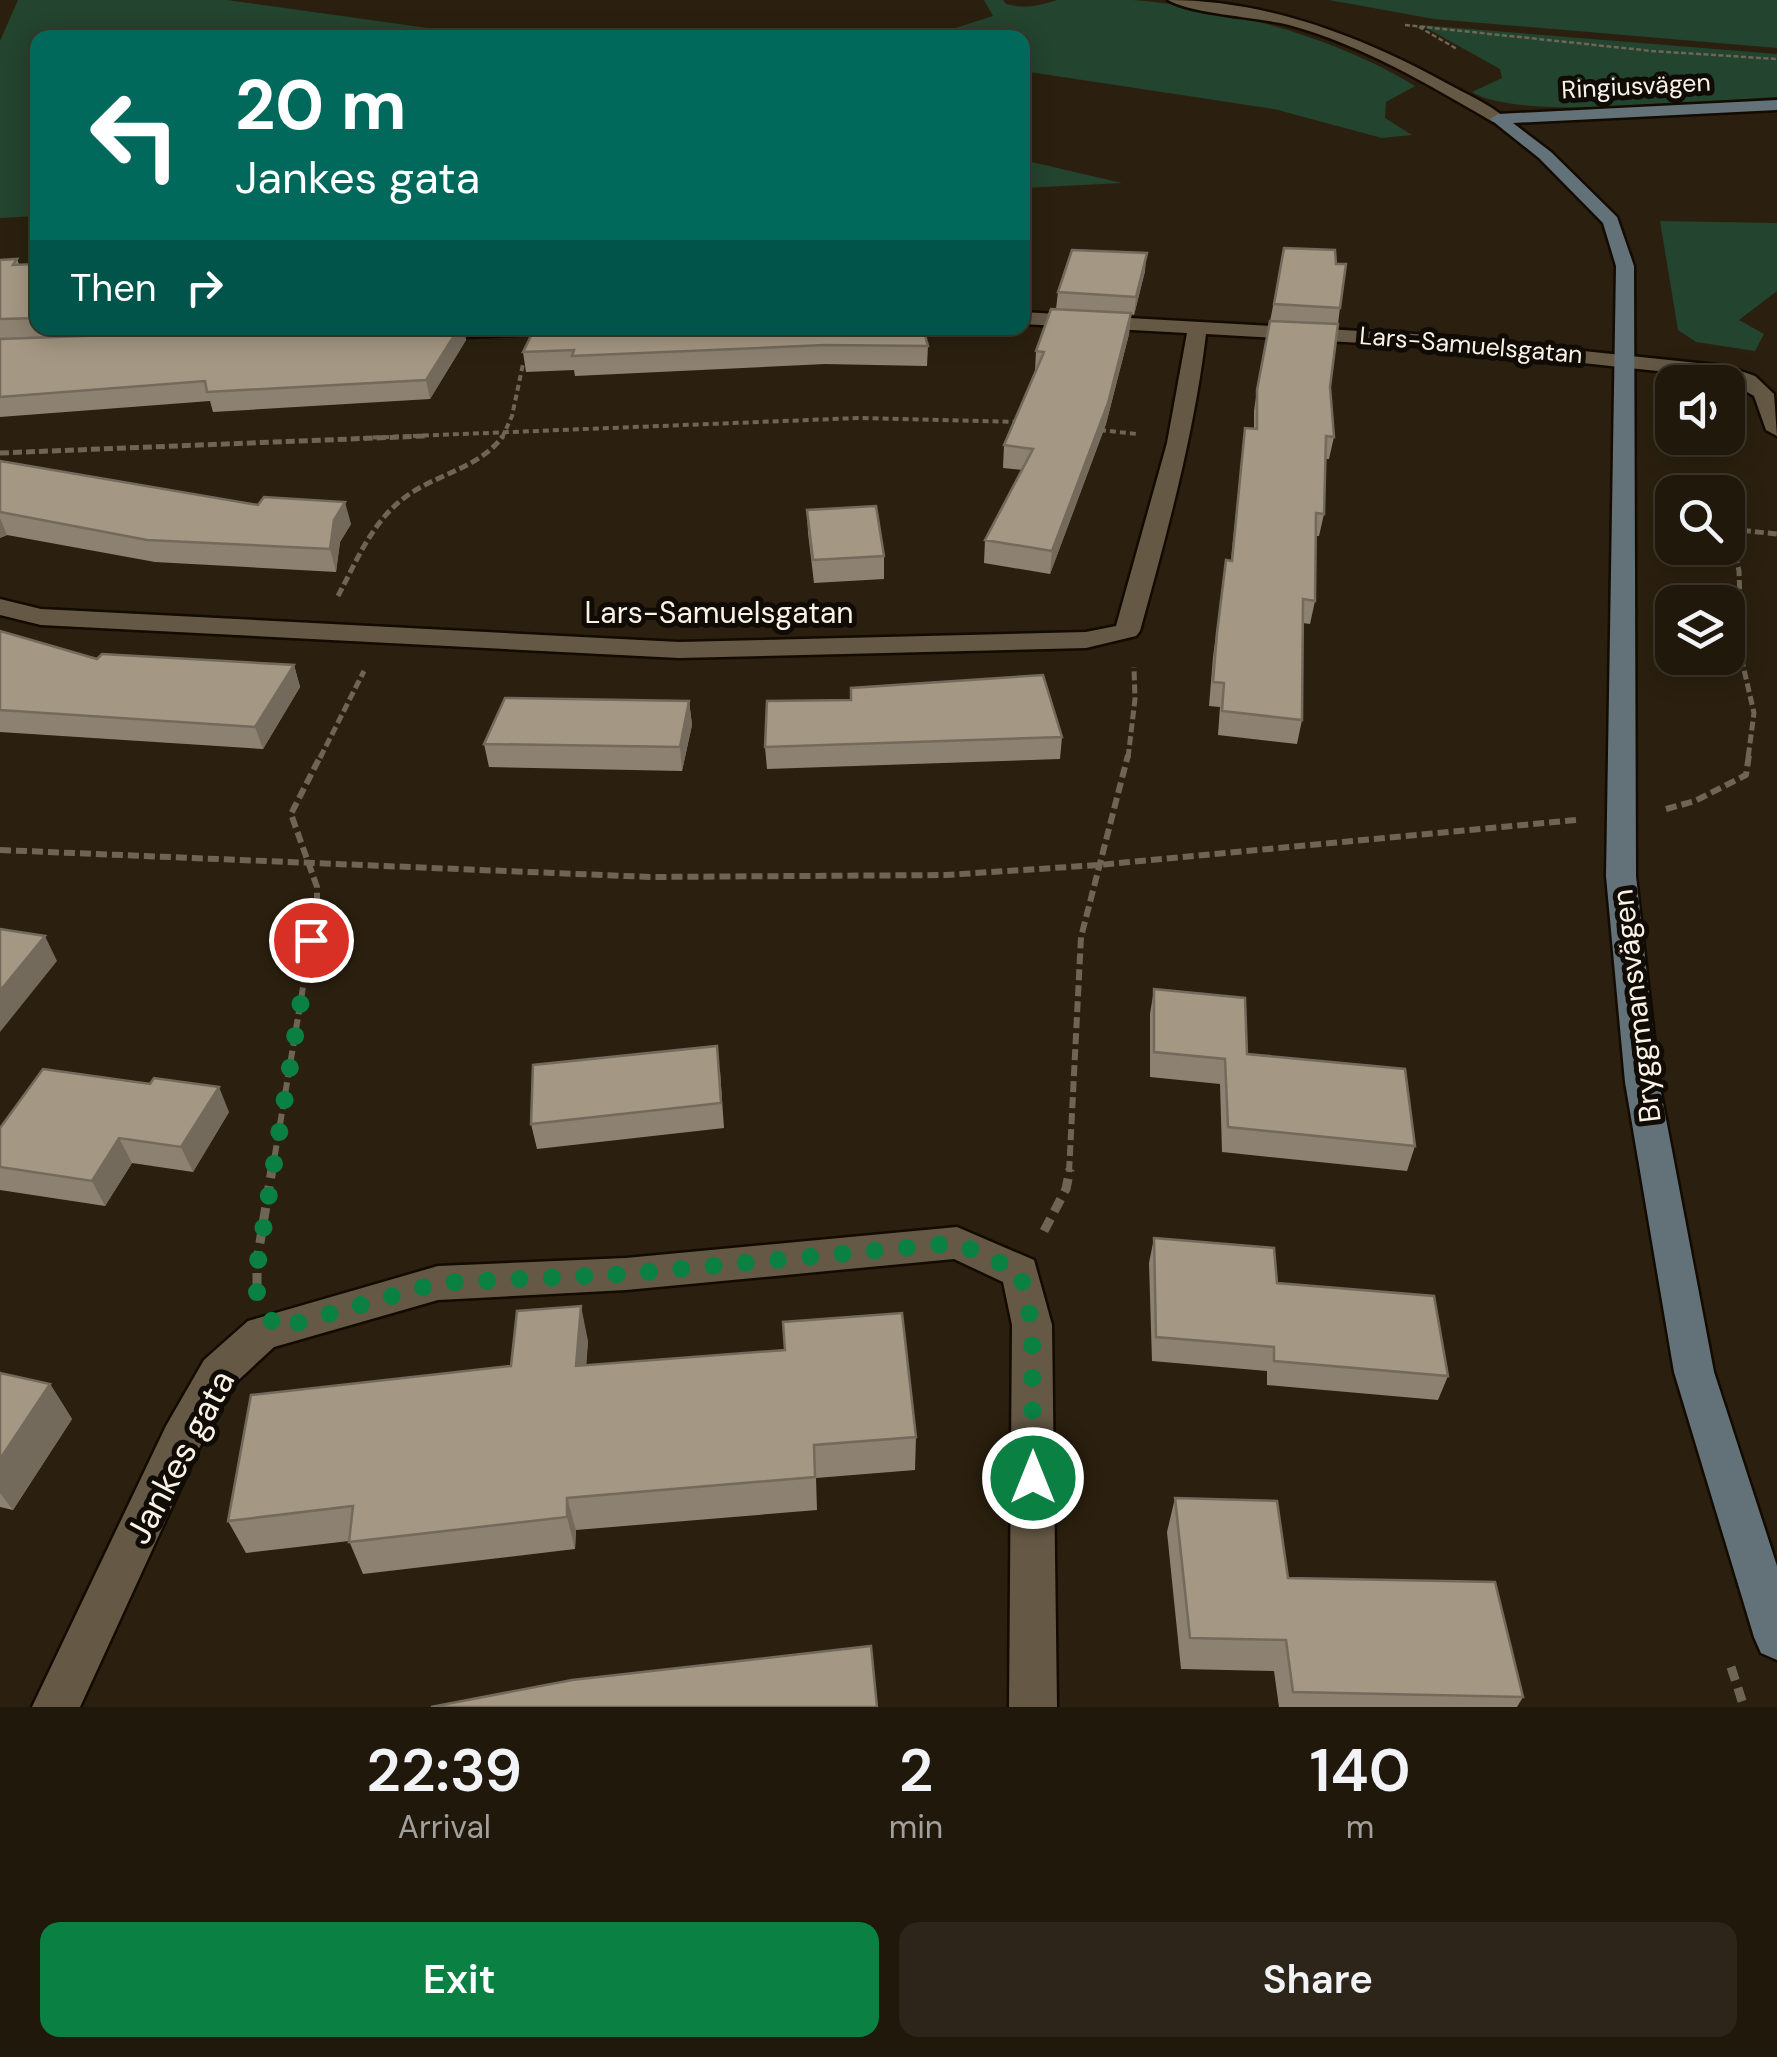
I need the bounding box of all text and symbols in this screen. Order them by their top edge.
text: 20 m [235,60,407,151]
street label: Ringiusvägen [1560,66,1712,106]
icon: left [70,70,200,200]
text: Jankes gata [235,148,480,207]
icon: right [177,260,232,315]
text: Then [70,263,157,313]
street label: Lars-Samuelsgatan [1358,319,1584,371]
map controls [1655,365,1745,675]
button: sound [1655,365,1745,455]
button: search [1655,475,1745,565]
button: layers [1655,585,1745,675]
street label: Lars-Samuelsgatan [585,593,853,632]
street label: Bryggmansvägen [1602,887,1670,1125]
pin [269,898,354,983]
icon: arrive [284,913,339,968]
street label: Jankes gata [115,1362,245,1552]
position arrow [981,1426,1085,1530]
text: 22:39 [366,1731,522,1810]
text: 2 [899,1731,933,1810]
text: 140 [1310,1731,1411,1810]
text: Arrival [398,1806,491,1848]
text: min [889,1806,943,1848]
text: m [1346,1806,1374,1848]
button: Exit [40,1922,879,2037]
button: Share [899,1922,1737,2037]

